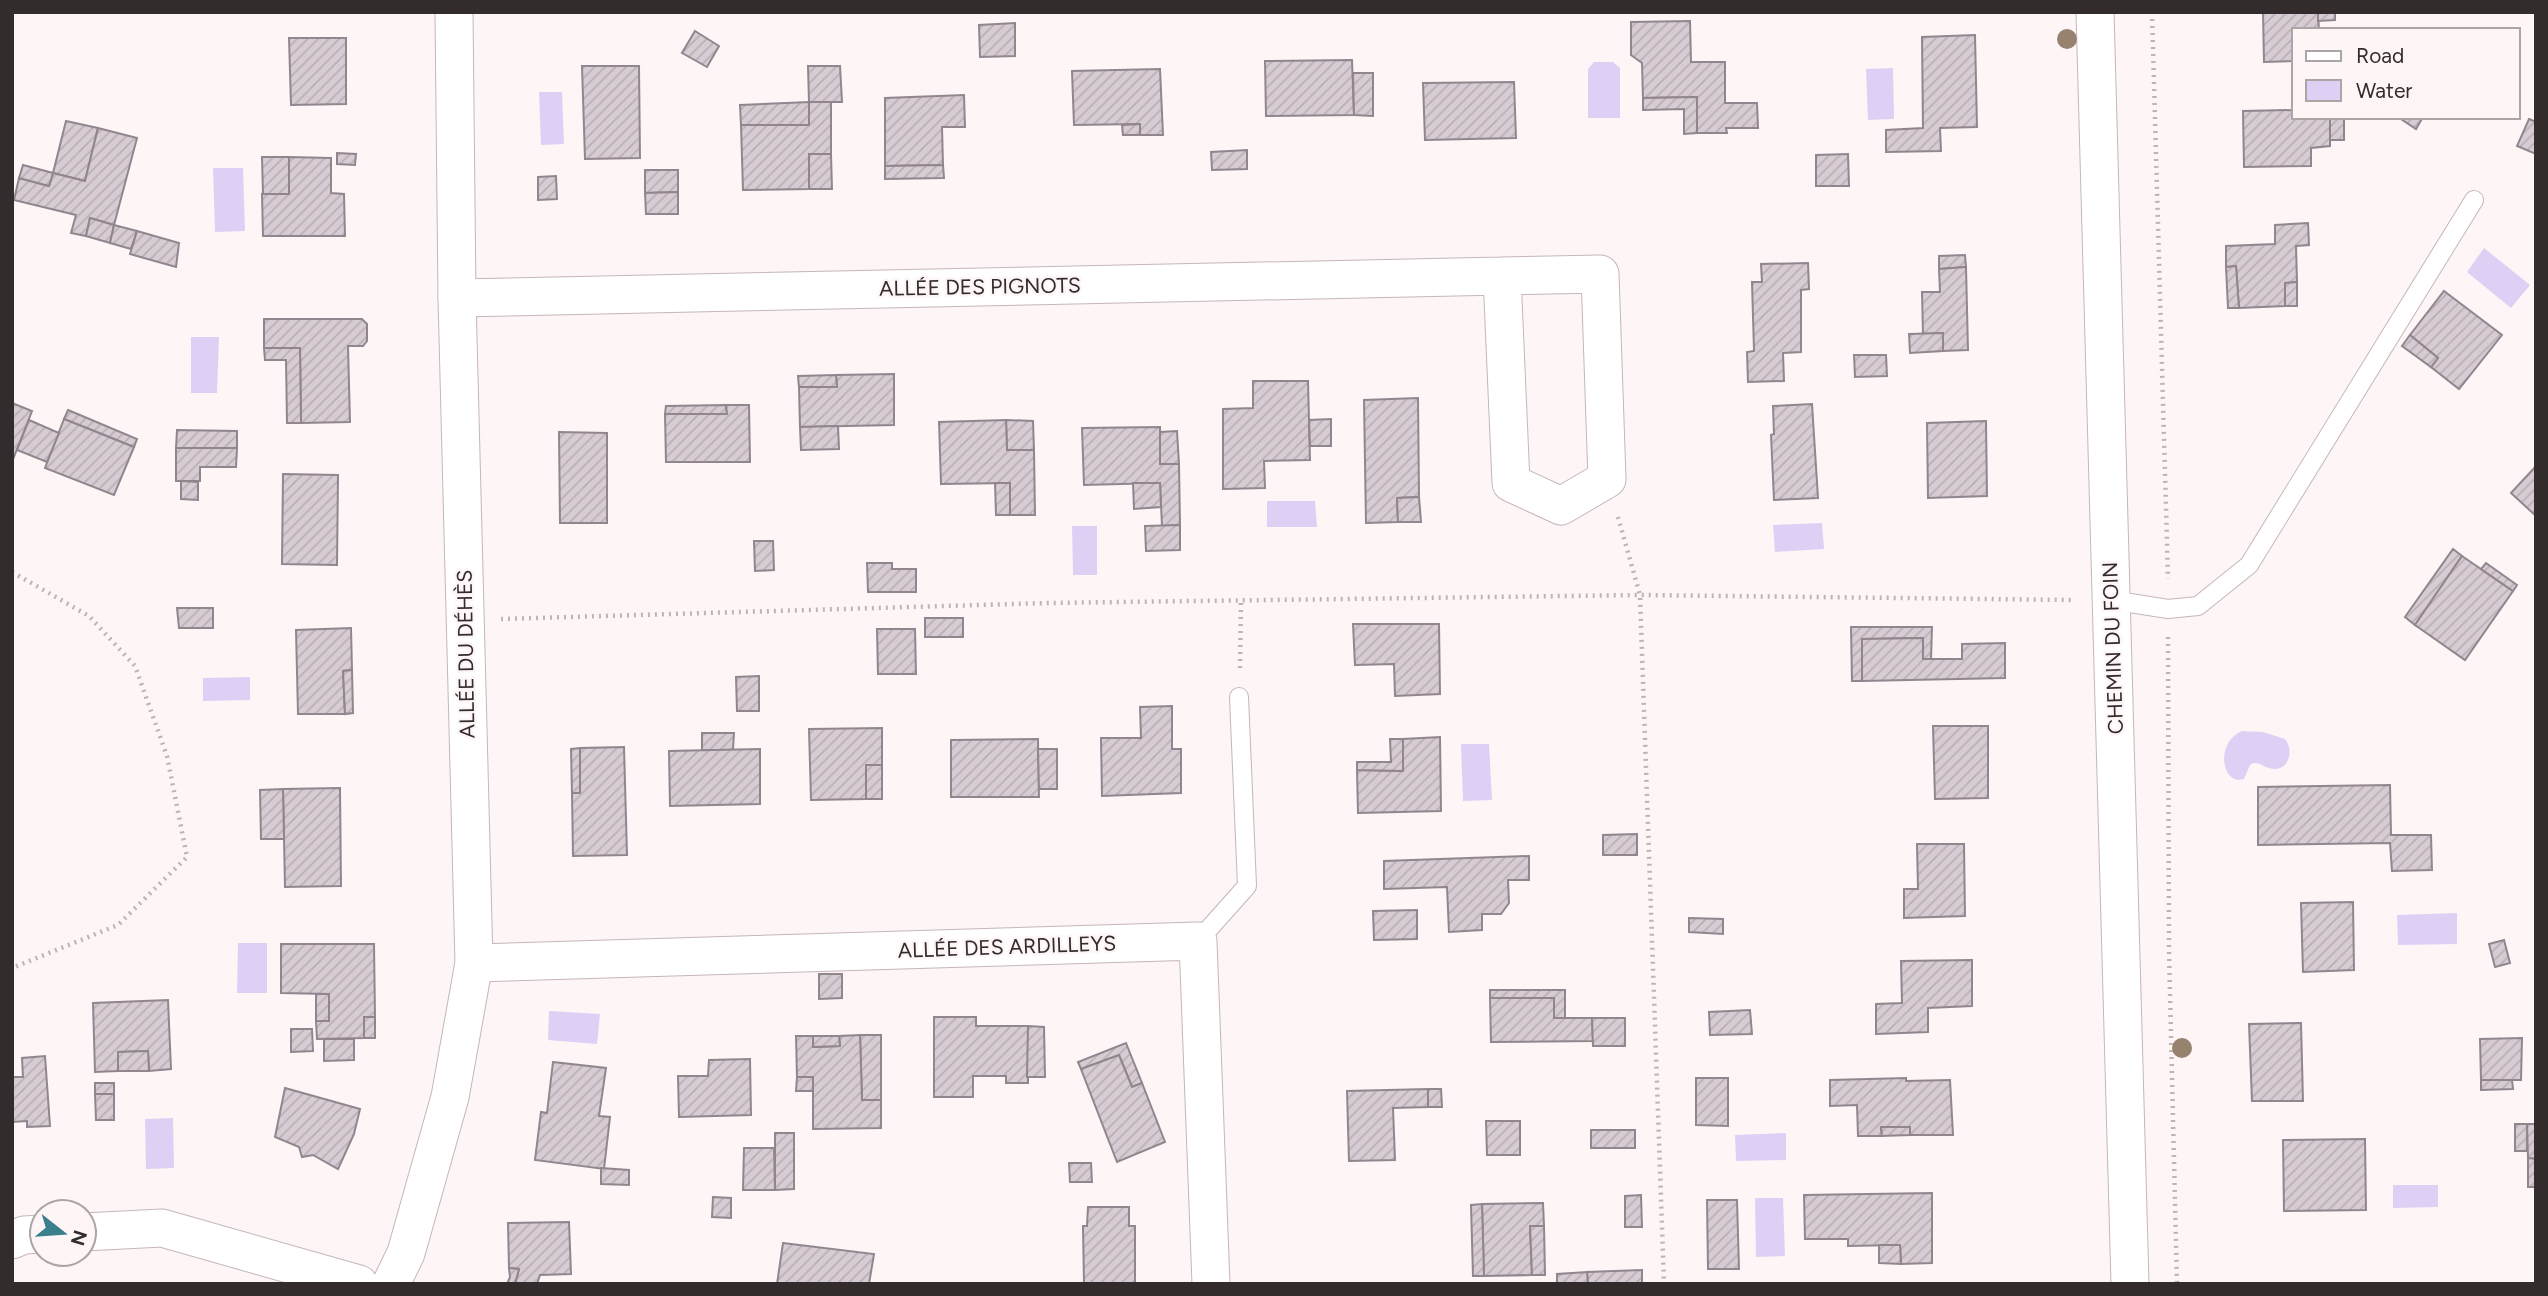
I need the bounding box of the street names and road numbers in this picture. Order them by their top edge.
street label: ALLÉE DES PIGNOTS [879,272,1081,301]
street label: CHEMIN DU FOIN [2097,561,2128,735]
street label: ALLÉE DU DÉHÈS [452,570,479,739]
street label: ALLÉE DES ARDILLEYS [897,930,1117,963]

